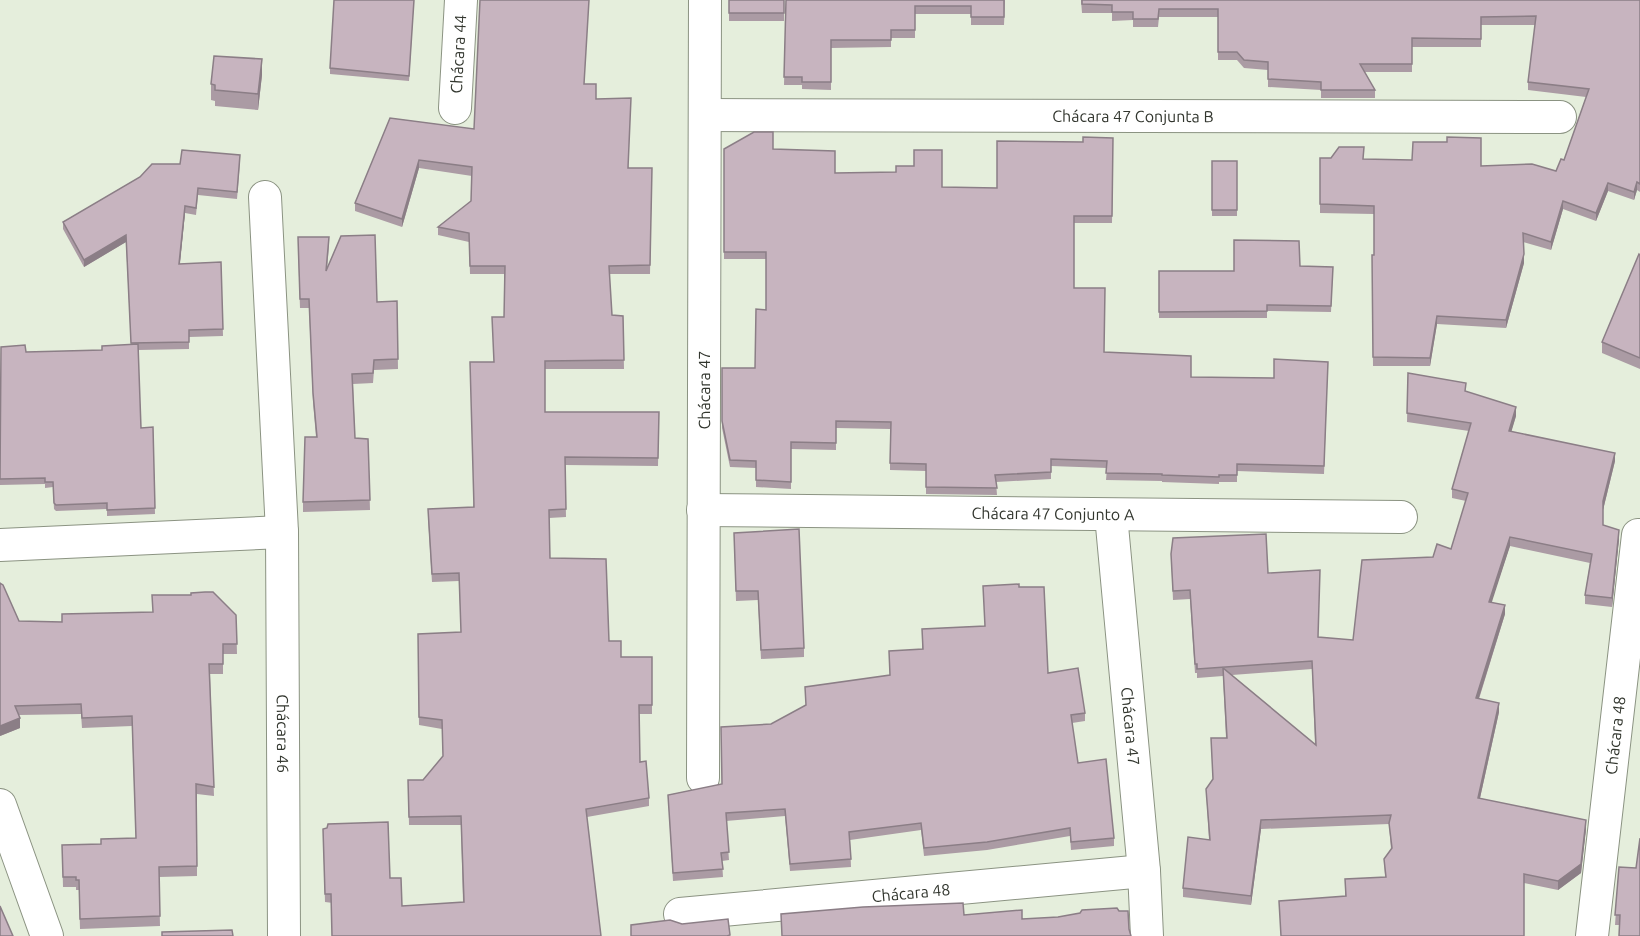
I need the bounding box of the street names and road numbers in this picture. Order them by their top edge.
street label: Chácara 44 [447,14,469,94]
street label: Chácara 47 Conjunta B [1052,107,1214,125]
street label: Chácara 47 [695,351,713,429]
street label: Chácara 47 Conjunto A [972,504,1135,523]
street label: Chácara 47 [1118,686,1143,766]
street label: Chácara 46 [274,694,292,773]
street label: Chácara 48 [1602,695,1628,776]
street label: Chácara 48 [871,880,951,905]

